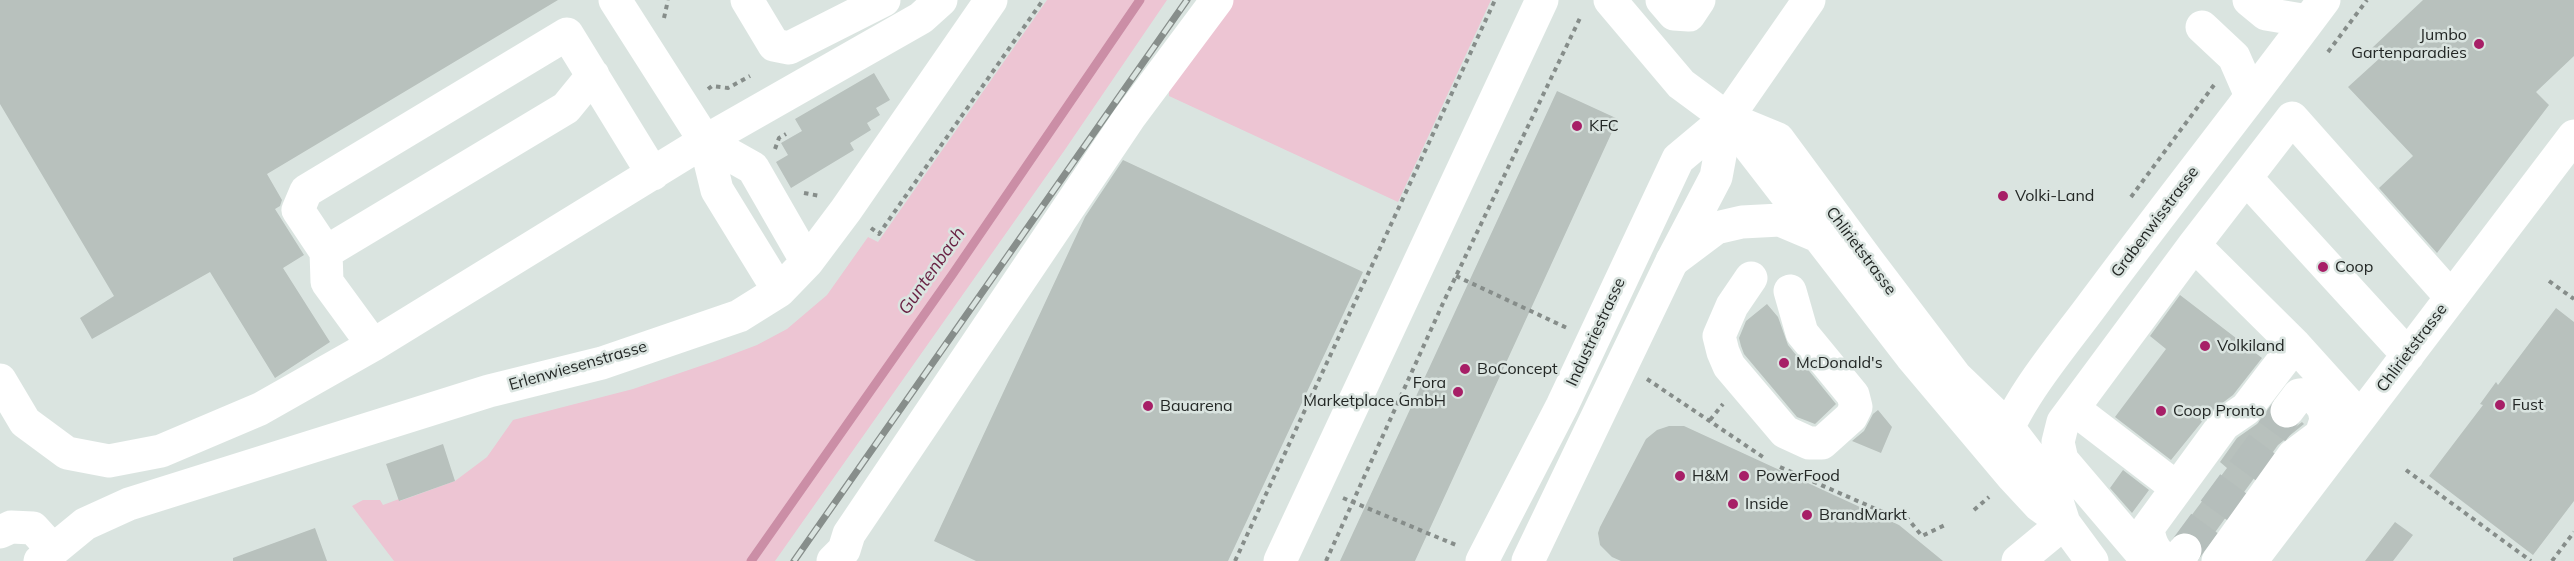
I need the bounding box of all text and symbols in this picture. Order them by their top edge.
place label: Jumbo Gartenparadies [2351,25,2467,63]
marker: Jumbo Gartenparadies [2472,37,2486,51]
place label: KFC [1589,116,1619,136]
marker: KFC [1570,119,1584,133]
street label: Grabenwisstrasse [2107,163,2203,281]
place label: Volki-Land [2015,186,2094,206]
marker: Volki-Land [1996,189,2010,203]
street label: Chlirietstrasse [1822,203,1900,299]
water label: Guntenbach [894,223,970,319]
place label: Coop [2335,257,2373,277]
marker: Coop [2316,260,2330,274]
street label: Industriestrasse [1562,275,1630,389]
street label: Chlirietstrasse [2373,300,2451,396]
place label: Volkiland [2217,336,2285,356]
street label: Erlenwiesenstrasse [507,337,649,395]
marker: Volkiland [2198,339,2212,353]
place label: McDonald's [1796,353,1883,373]
marker: McDonald's [1777,356,1791,370]
place label: BoConcept [1477,359,1557,379]
marker: BoConcept [1458,362,1472,376]
place label: Fora Marketplace GmbH [1303,373,1446,411]
marker: Fora Marketplace GmbH [1451,385,1465,399]
place label: Fust [2512,395,2543,415]
place label: Bauarena [1160,396,1233,416]
marker: Fust [2493,398,2507,412]
marker: Bauarena [1141,399,1155,413]
place label: Coop Pronto [2173,401,2265,421]
marker: Coop Pronto [2154,404,2168,418]
place label: H&M [1692,466,1729,486]
place label: PowerFood [1756,466,1840,486]
marker: H&M [1673,469,1687,483]
marker: PowerFood [1737,469,1751,483]
place label: Inside [1745,494,1789,514]
marker: Inside [1726,497,1740,511]
place label: BrandMarkt [1819,505,1907,525]
marker: BrandMarkt [1800,508,1814,522]

